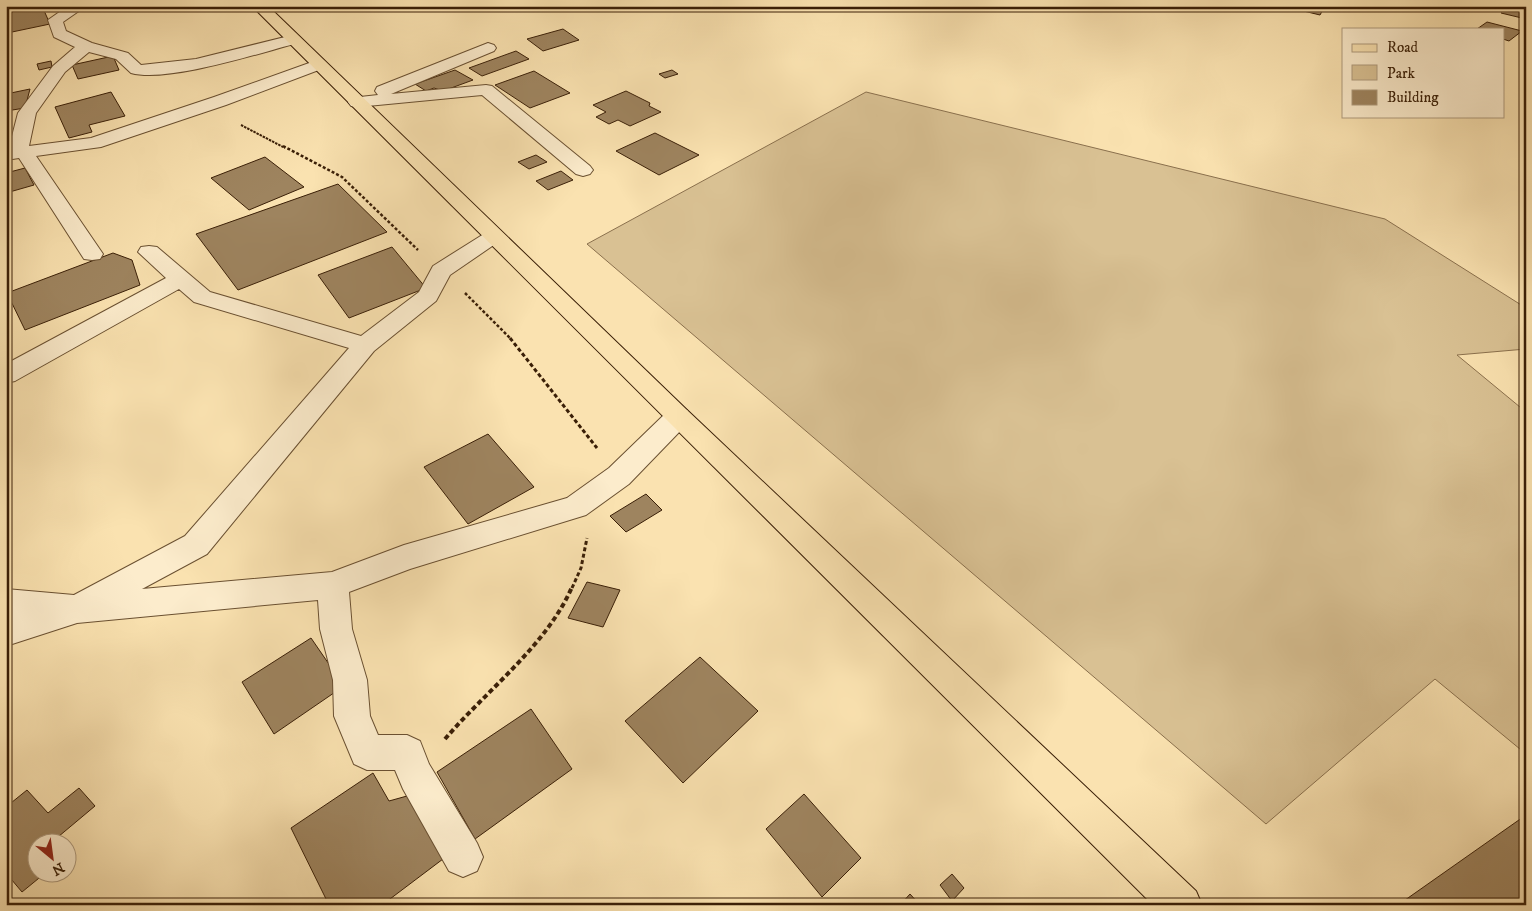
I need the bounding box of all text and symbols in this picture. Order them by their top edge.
legend [1342,28,1504,118]
text: Road [1387,38,1419,57]
text: Park [1387,64,1416,83]
text: Building [1387,88,1439,107]
north arrow [28,834,78,884]
text: N [48,858,67,879]

